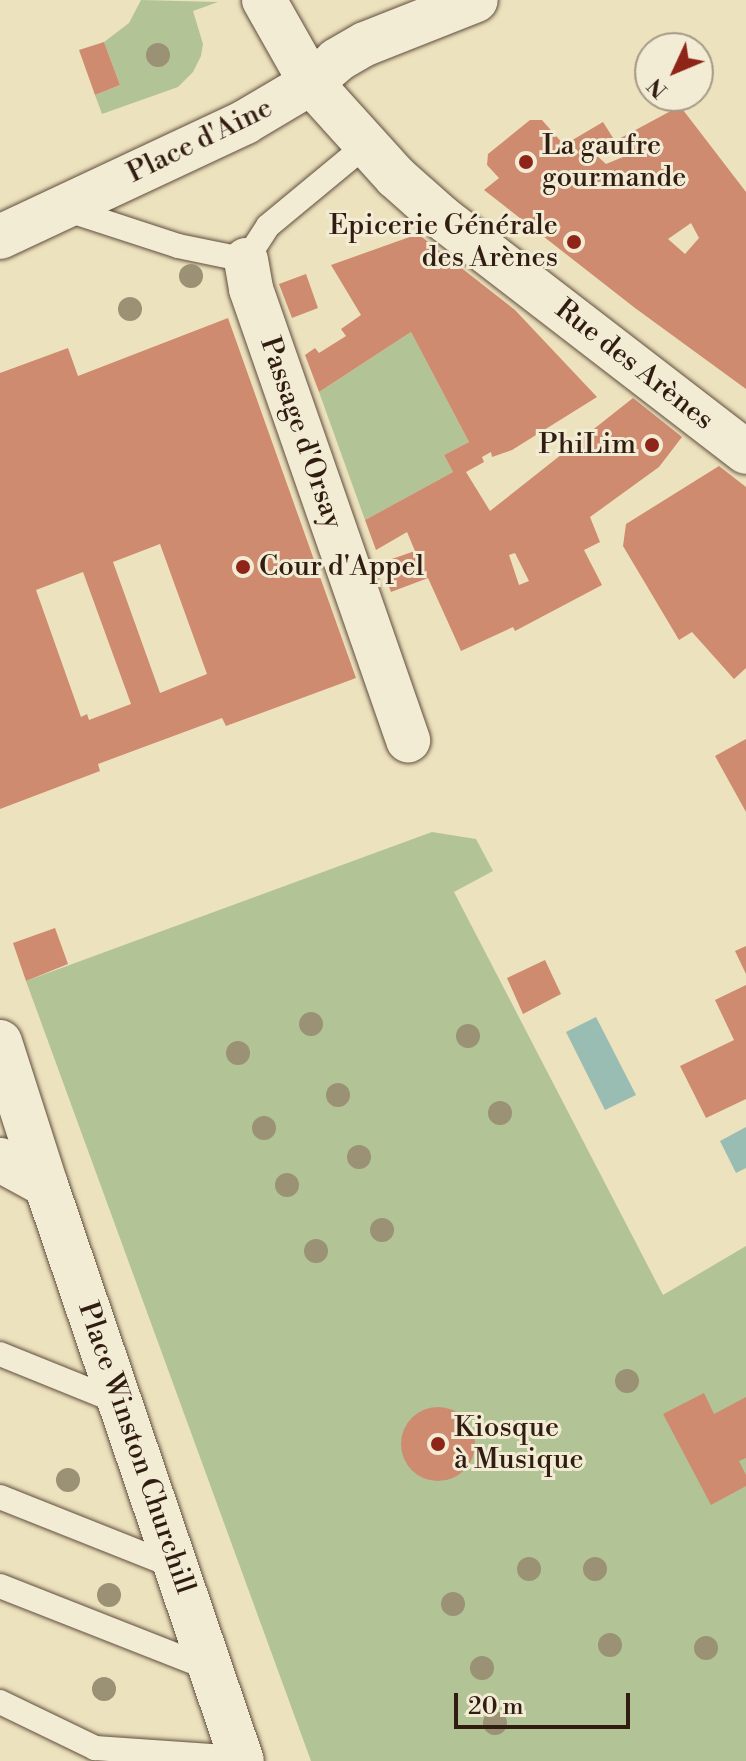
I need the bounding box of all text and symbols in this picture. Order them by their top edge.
north arrow [634,32,714,112]
text: N [642,72,674,103]
street label: Place d'Aine [122,91,278,191]
place label: La gaufre gourmande [542,129,686,195]
marker: La gaufre gourmande [517,153,535,171]
place label: Epicerie Générale des Arènes [329,209,558,275]
marker: Epicerie Générale des Arènes [565,233,583,251]
street label: Rue des Arènes [548,293,720,437]
street label: Passage d'Orsay [252,333,350,533]
place label: PhiLim [539,428,636,462]
marker: PhiLim [643,436,661,454]
place label: Cour d'Appel [259,550,424,584]
marker: Cour d'Appel [234,558,252,576]
street label: Place Winston Churchill [70,1298,202,1598]
place label: Kiosque à Musique [454,1411,584,1477]
marker: Kiosque à Musique [429,1435,447,1453]
scale bar [458,1677,634,1727]
text: 20 m [468,1692,524,1722]

